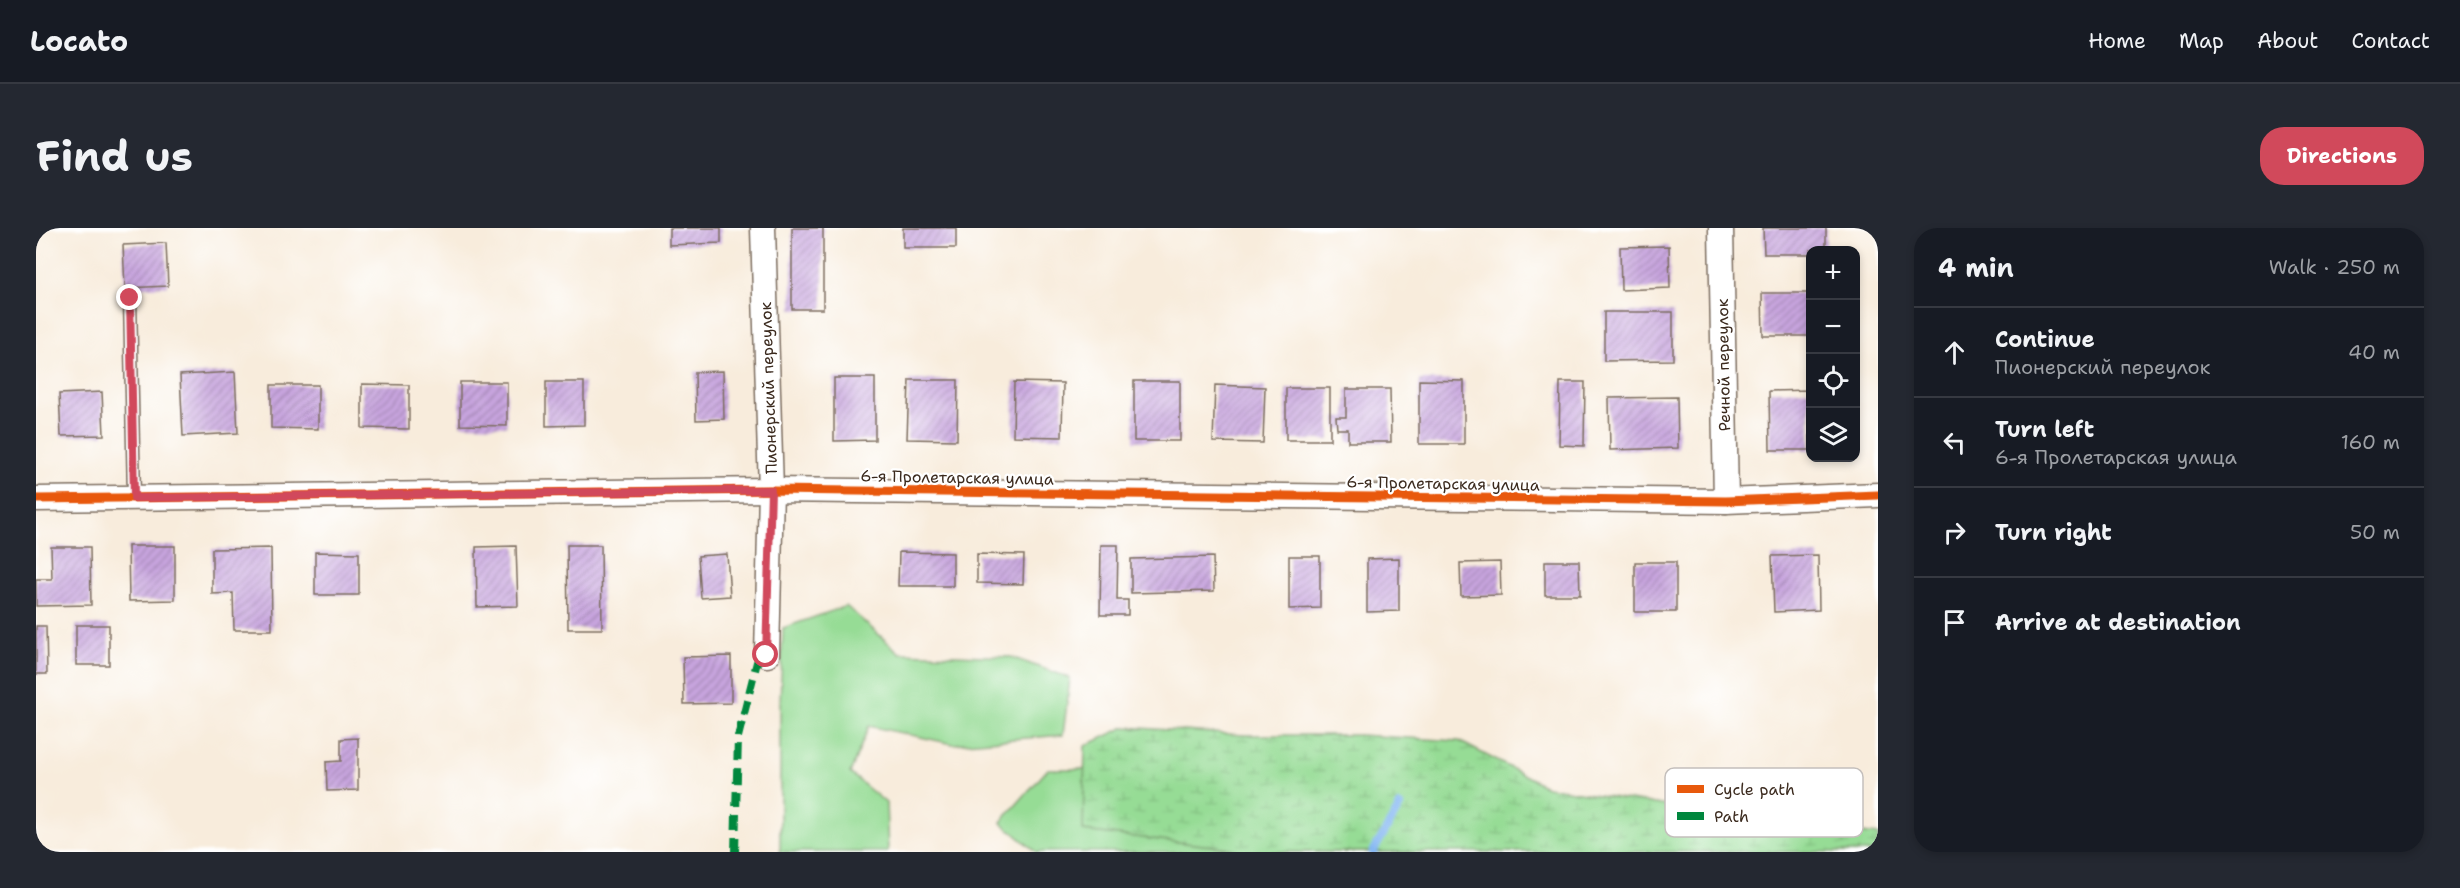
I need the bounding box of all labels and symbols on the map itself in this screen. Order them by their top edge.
route end [116,284,142,310]
street label: Речной переулок [1712,298,1735,432]
street label: Пионерский переулок [755,301,782,474]
street label: 6-я Пролетарская улица [860,465,1054,490]
street label: 6-я Пролетарская улица [1346,471,1540,496]
route start [752,641,778,667]
legend [1665,768,1863,837]
text: Cycle path [1714,779,1795,800]
text: Path [1714,806,1749,827]

